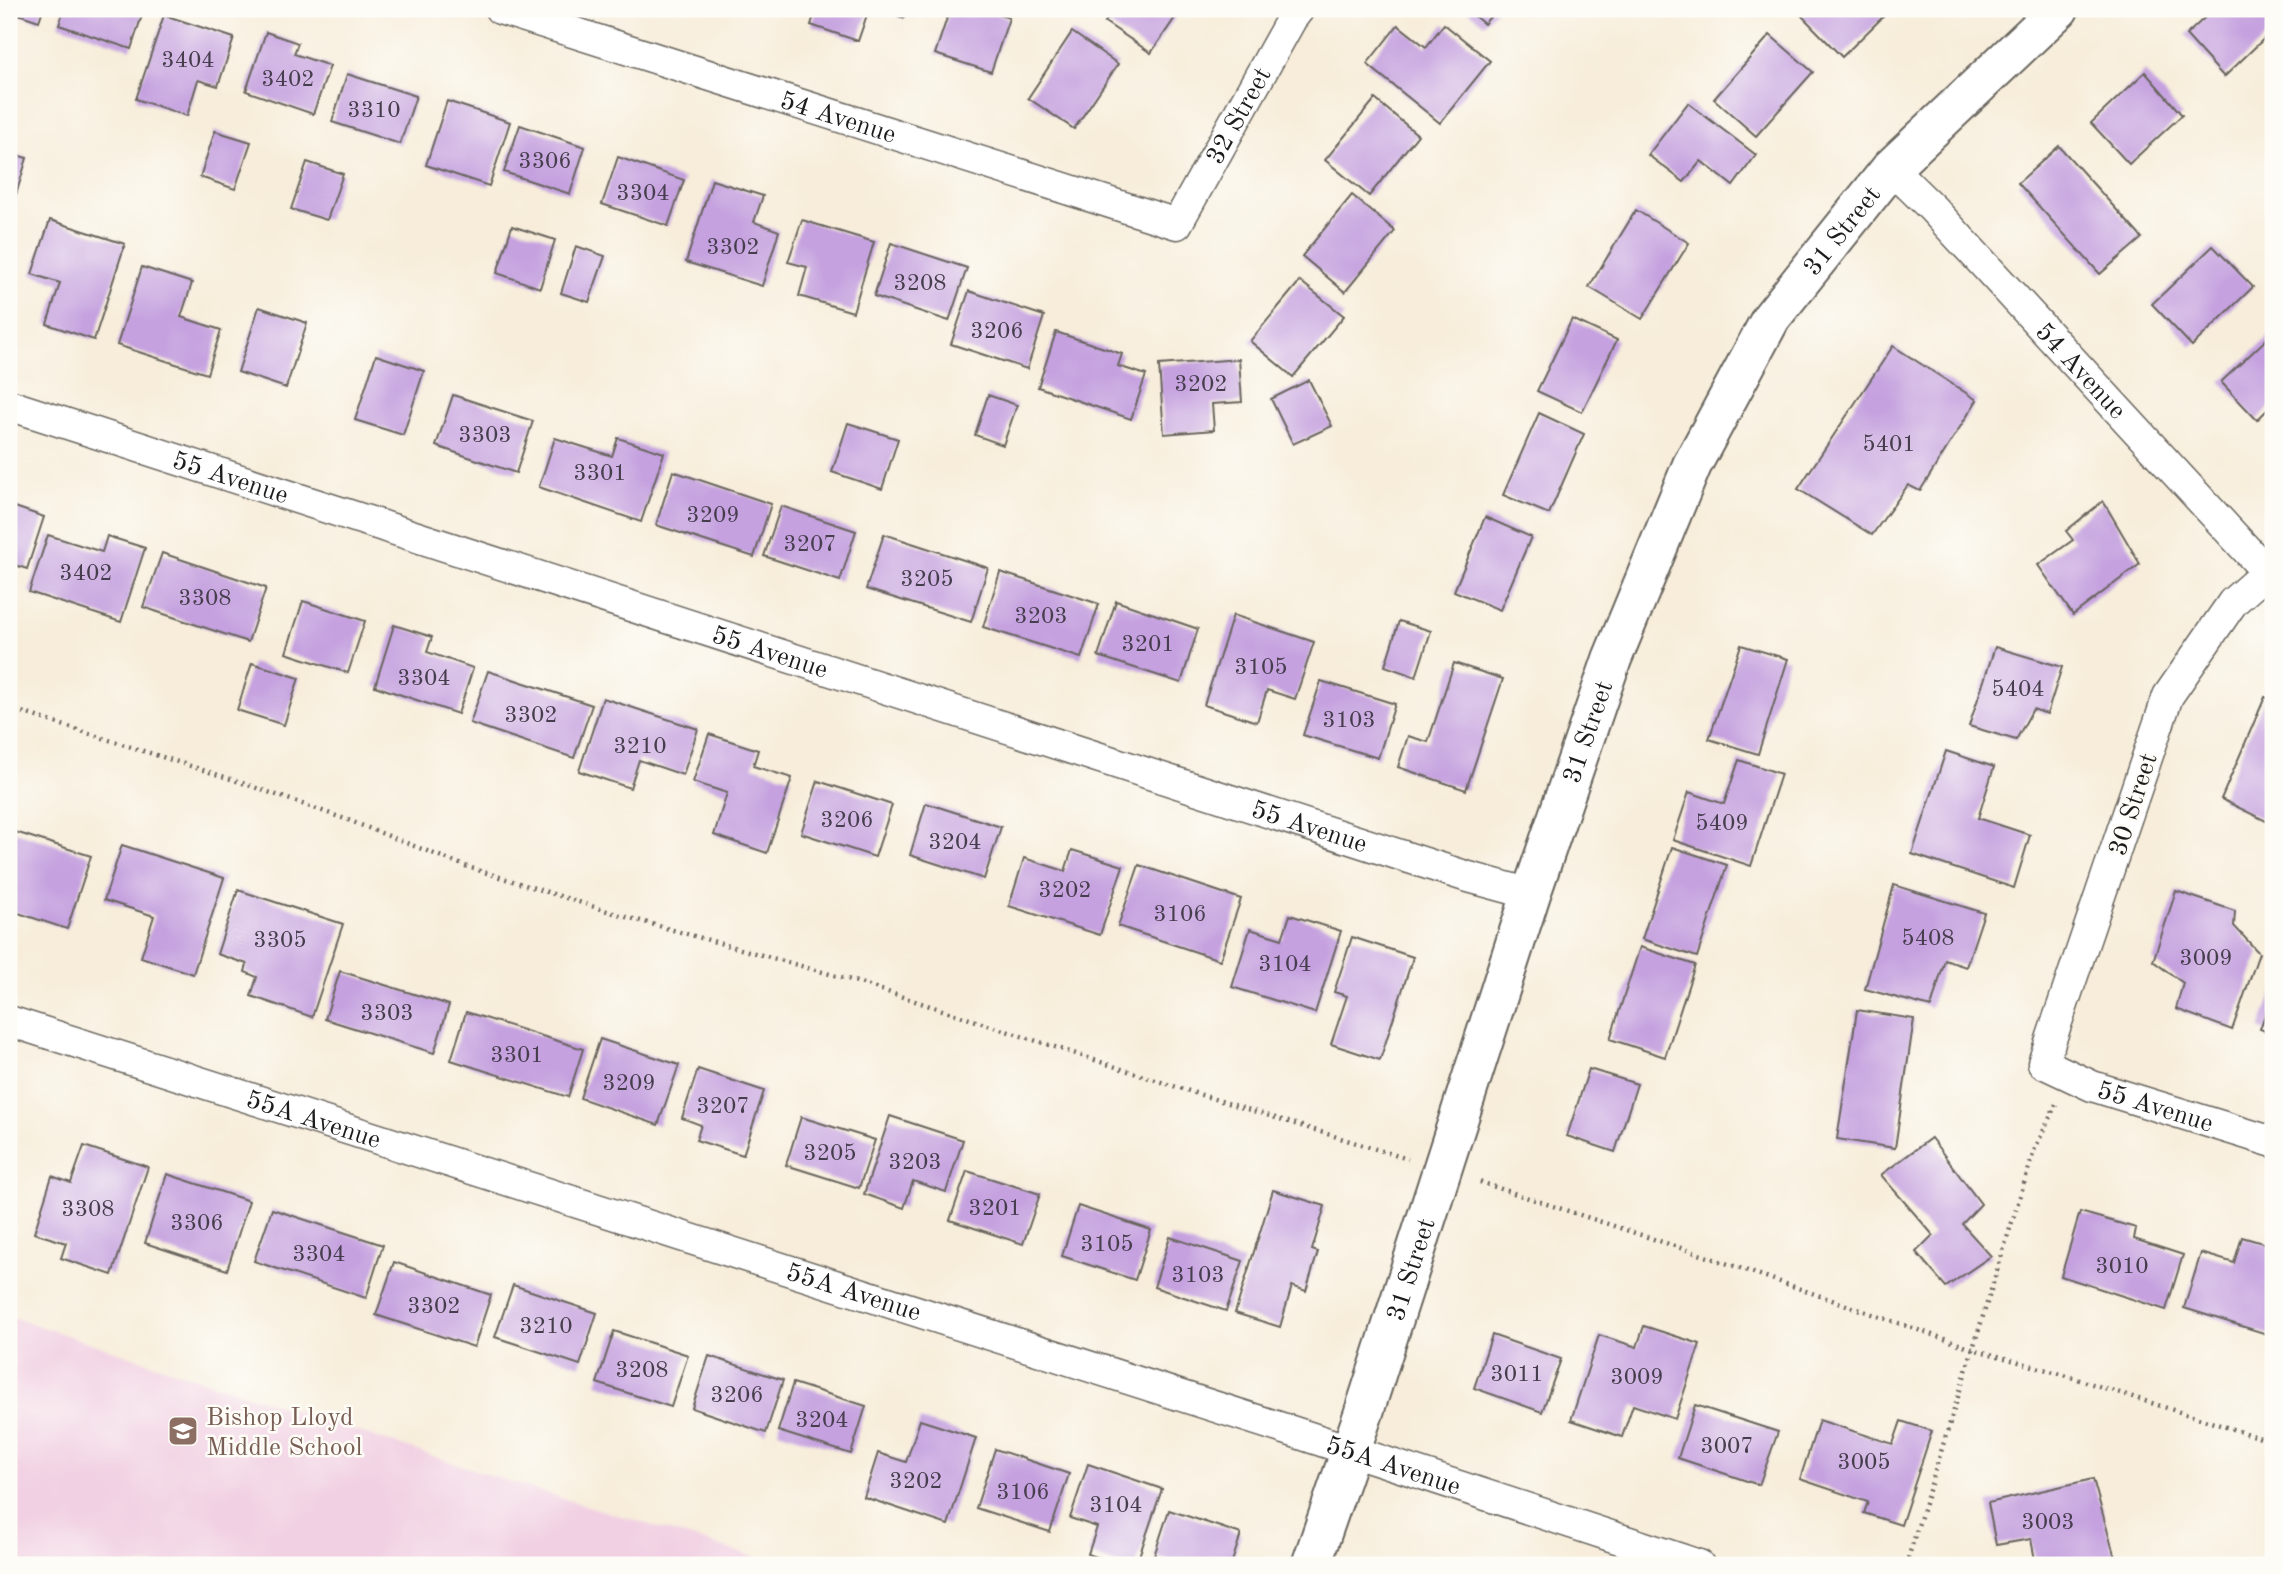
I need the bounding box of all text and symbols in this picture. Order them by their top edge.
house number: 3404 [161,49,215,72]
street label: 32 Street [1202,63,1277,169]
house number: 3402 [261,68,315,91]
street label: 54 Avenue [777,88,899,149]
house number: 3310 [347,99,401,122]
house number: 3306 [518,150,572,173]
house number: 3304 [616,182,670,205]
street label: 31 Street [1799,182,1886,281]
house number: 3302 [706,236,760,259]
house number: 3208 [893,272,947,295]
street label: 54 Avenue [2030,319,2130,425]
house number: 3206 [970,320,1024,343]
house number: 3202 [1174,373,1228,396]
house number: 3303 [458,424,512,447]
house number: 5401 [1862,433,1916,456]
street label: 55 Avenue [169,448,291,509]
house number: 3301 [573,462,627,485]
house number: 3209 [686,504,740,527]
house number: 3207 [783,533,837,556]
house number: 3402 [59,562,113,585]
house number: 3205 [900,568,954,591]
house number: 3308 [178,587,232,610]
house number: 3203 [1014,605,1068,628]
street label: 55 Avenue [708,622,831,684]
house number: 3201 [1121,633,1175,656]
house number: 3105 [1234,656,1288,679]
house number: 3304 [397,667,451,690]
street label: 31 Street [1559,678,1619,787]
house number: 5404 [1991,678,2045,701]
house number: 3302 [504,704,558,727]
house number: 3103 [1322,709,1376,732]
house number: 3210 [613,735,667,758]
street label: 30 Street [2105,750,2163,859]
street label: 55 Avenue [1248,797,1370,858]
house number: 3206 [820,809,874,832]
house number: 5409 [1695,812,1749,835]
house number: 3204 [928,831,982,854]
house number: 3202 [1038,879,1092,902]
house number: 3106 [1153,903,1207,926]
house number: 5408 [1901,927,1955,950]
house number: 3305 [253,929,307,952]
house number: 3009 [2179,947,2233,970]
house number: 3104 [1258,953,1312,976]
house number: 3303 [360,1002,414,1025]
house number: 3301 [490,1044,544,1067]
house number: 3209 [602,1072,656,1095]
street label: 55 Avenue [2094,1077,2216,1138]
street label: 55A Avenue [243,1087,384,1154]
house number: 3207 [696,1095,750,1118]
house number: 3205 [803,1142,857,1165]
house number: 3203 [888,1151,942,1174]
house number: 3201 [968,1197,1022,1220]
house number: 3308 [61,1198,115,1221]
house number: 3306 [170,1212,224,1235]
street label: 31 Street [1383,1215,1441,1324]
house number: 3105 [1080,1233,1134,1256]
house number: 3304 [292,1243,346,1266]
house number: 3010 [2095,1255,2149,1278]
street label: 55A Avenue [783,1259,924,1327]
house number: 3103 [1171,1264,1225,1287]
house number: 3302 [407,1295,461,1318]
house number: 3210 [519,1315,573,1338]
house number: 3208 [615,1359,669,1382]
house number: 3011 [1490,1363,1544,1386]
house number: 3009 [1610,1366,1664,1389]
house number: 3206 [710,1384,764,1407]
place label: Bishop Lloyd Middle School [206,1405,363,1461]
house number: 3204 [795,1409,849,1432]
school or university icon: Bishop Lloyd Middle School [166,1414,200,1448]
street label: 55A Avenue [1322,1432,1464,1501]
house number: 3007 [1700,1435,1754,1458]
house number: 3005 [1837,1451,1891,1474]
house number: 3202 [889,1470,943,1493]
house number: 3106 [996,1481,1050,1504]
house number: 3104 [1089,1494,1143,1517]
house number: 3003 [2021,1511,2075,1534]

